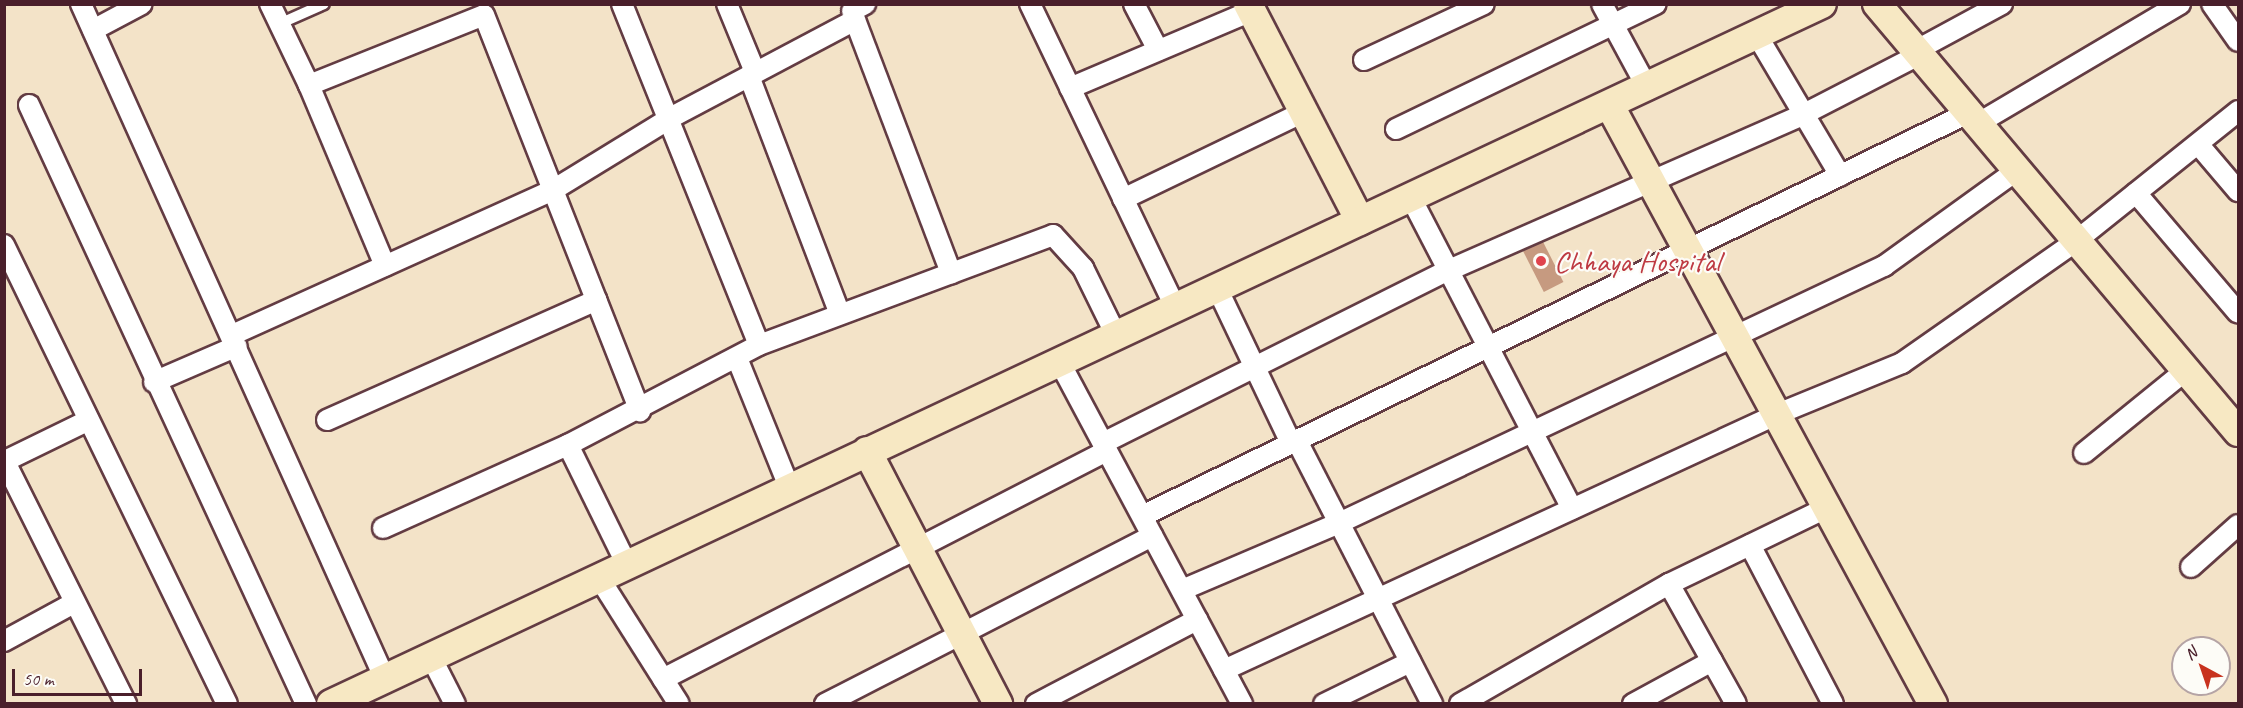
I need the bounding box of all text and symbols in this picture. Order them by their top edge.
place label: Chhaya Hospital [1554,243,1720,279]
marker: Chhaya Hospital [1532,252,1550,270]
north arrow [2171,636,2231,696]
text: N [2180,643,2201,665]
scale bar [15,657,146,695]
text: 50 m [23,668,54,690]

